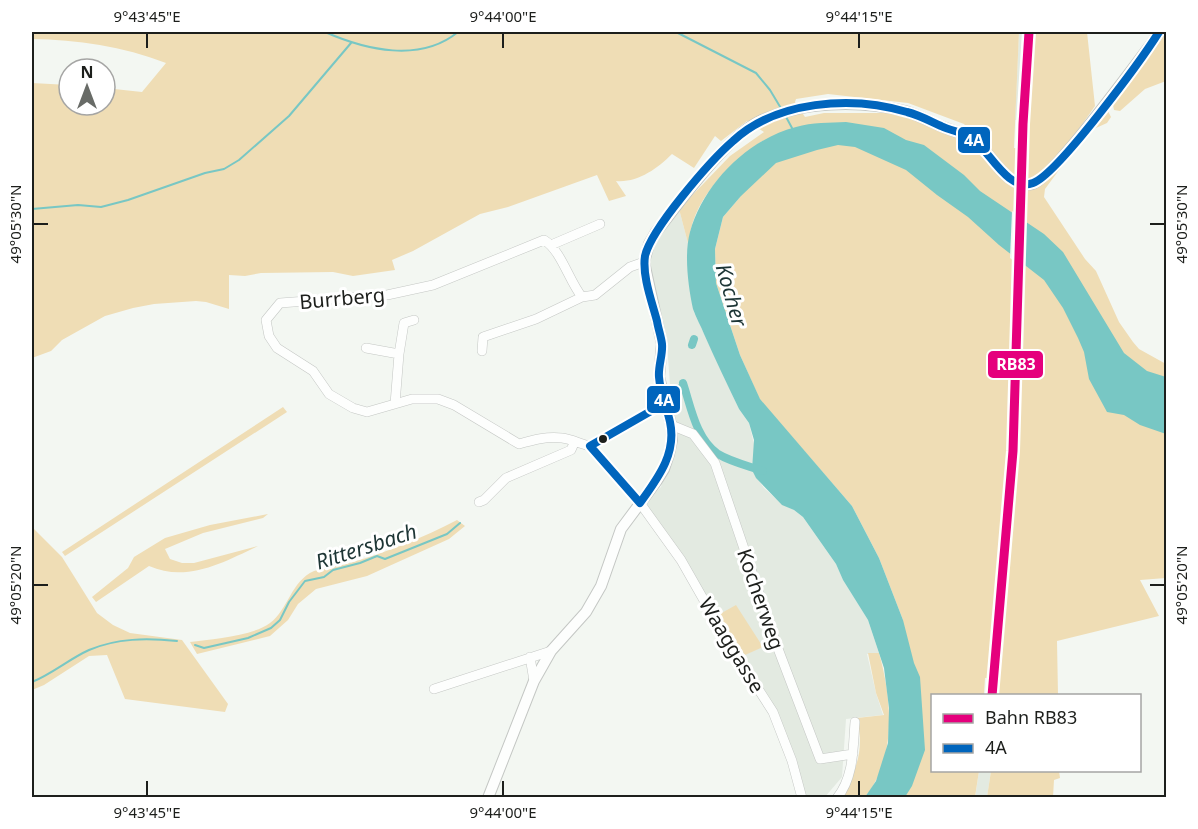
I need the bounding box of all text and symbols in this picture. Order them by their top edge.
text: 9°43'45"E [113,6,181,26]
text: 9°44'00"E [469,6,537,26]
text: 9°44'15"E [825,6,893,26]
north arrow [57,57,117,117]
text: N [80,61,94,83]
line badge: 4A [957,126,991,154]
text: 4A [964,129,985,151]
text: 49°05'30"N [5,185,25,263]
text: 49°05'30"N [1171,185,1191,263]
water label: Kocher [710,260,755,331]
street label: Burrberg [298,281,386,315]
line badge: RB83 [987,350,1044,379]
text: RB83 [996,353,1036,375]
line badge: 4A [646,385,681,414]
text: 4A [654,389,675,411]
unlabelled marker [597,433,609,445]
water label: Rittersbach [312,516,420,576]
street label: Kocherweg [731,545,791,653]
text: 49°05'20"N [5,546,25,624]
text: 49°05'20"N [1171,546,1191,624]
street label: Waaggasse [693,592,771,698]
legend [931,694,1141,772]
text: Bahn RB83 [985,705,1077,729]
text: 4A [985,735,1007,759]
text: 9°43'45"E [113,802,181,822]
text: 9°44'00"E [469,802,537,822]
text: 9°44'15"E [825,802,893,822]

